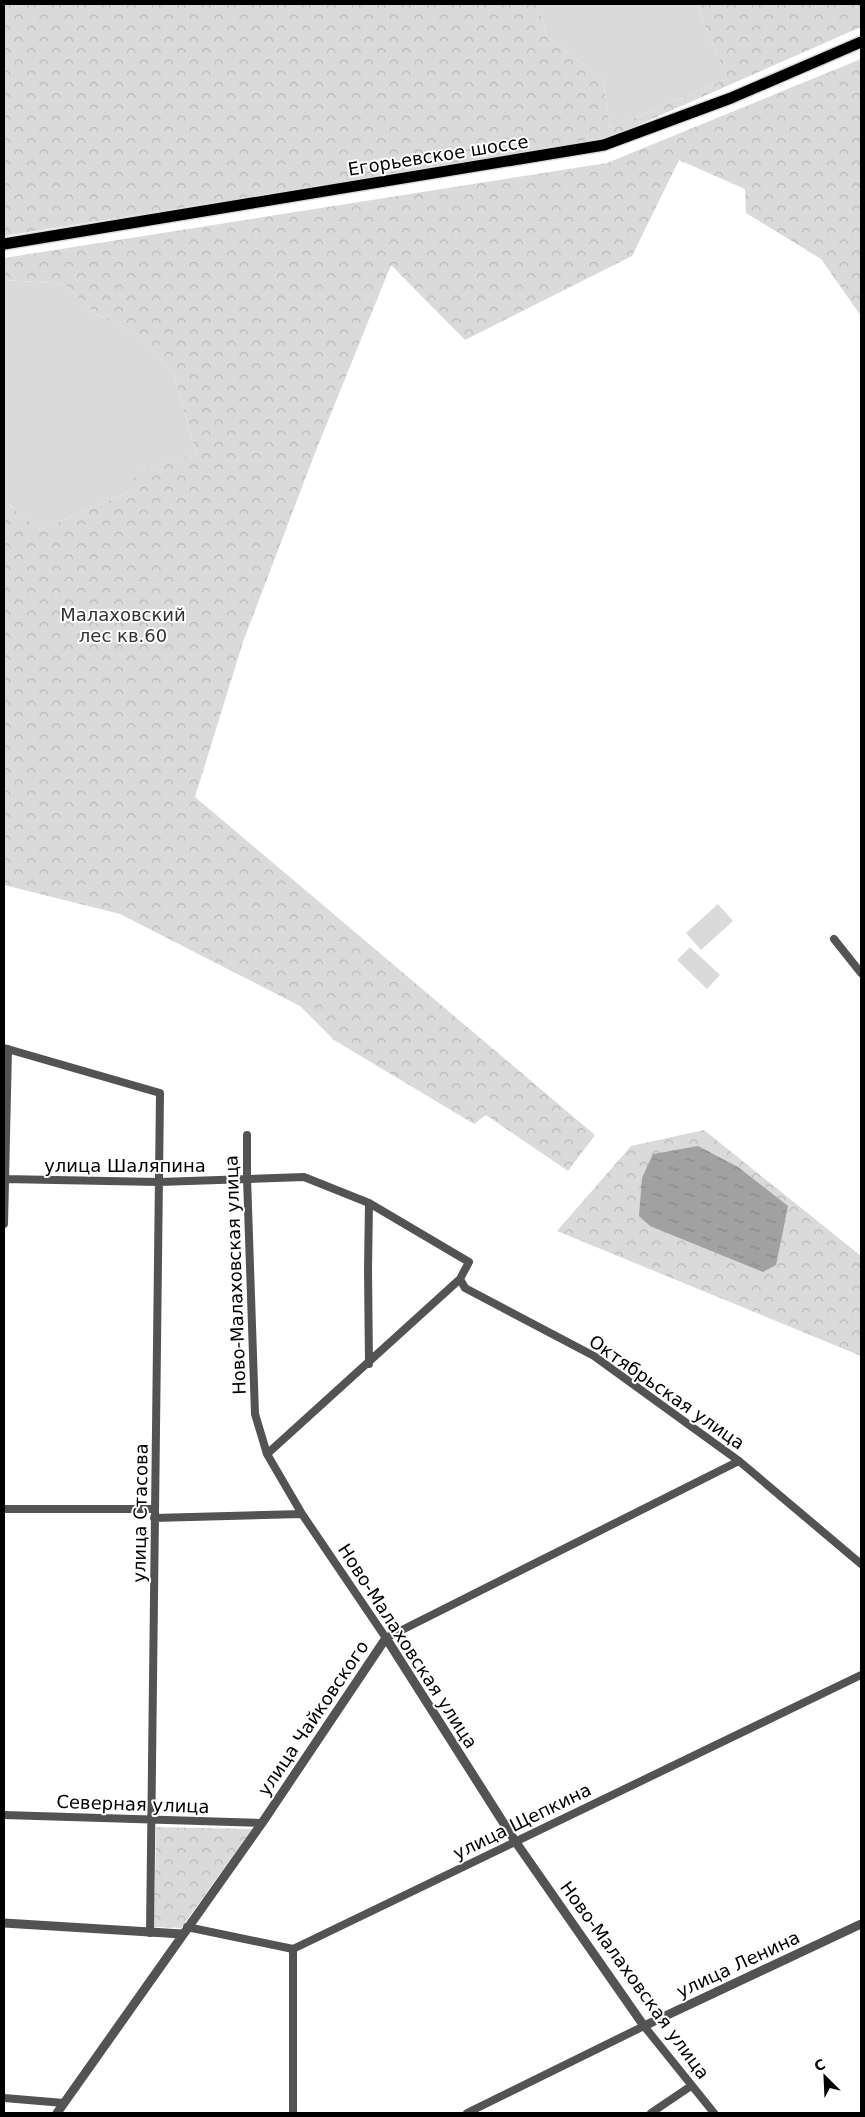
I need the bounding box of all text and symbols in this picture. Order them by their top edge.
street label: Егорьевское шоссе [346,130,530,180]
park label: Малаховский лес кв.60 [60,604,186,646]
street label: улица Шаляпина [44,1155,206,1176]
street label: Ново-Малаховская улица [220,1155,250,1395]
street label: Октябрьская улица [585,1330,749,1454]
street label: улица Стасова [128,1443,152,1583]
street label: Ново-Малаховская улица [334,1540,482,1752]
street label: улица Чайковского [253,1636,373,1800]
street label: улица Щепкина [450,1779,594,1863]
street label: Северная улица [56,1791,210,1817]
street label: Ново-Малаховская улица [556,1877,714,2083]
street label: улица Ленина [673,1926,803,2002]
north arrow [800,2052,850,2102]
text: С [812,2056,828,2075]

